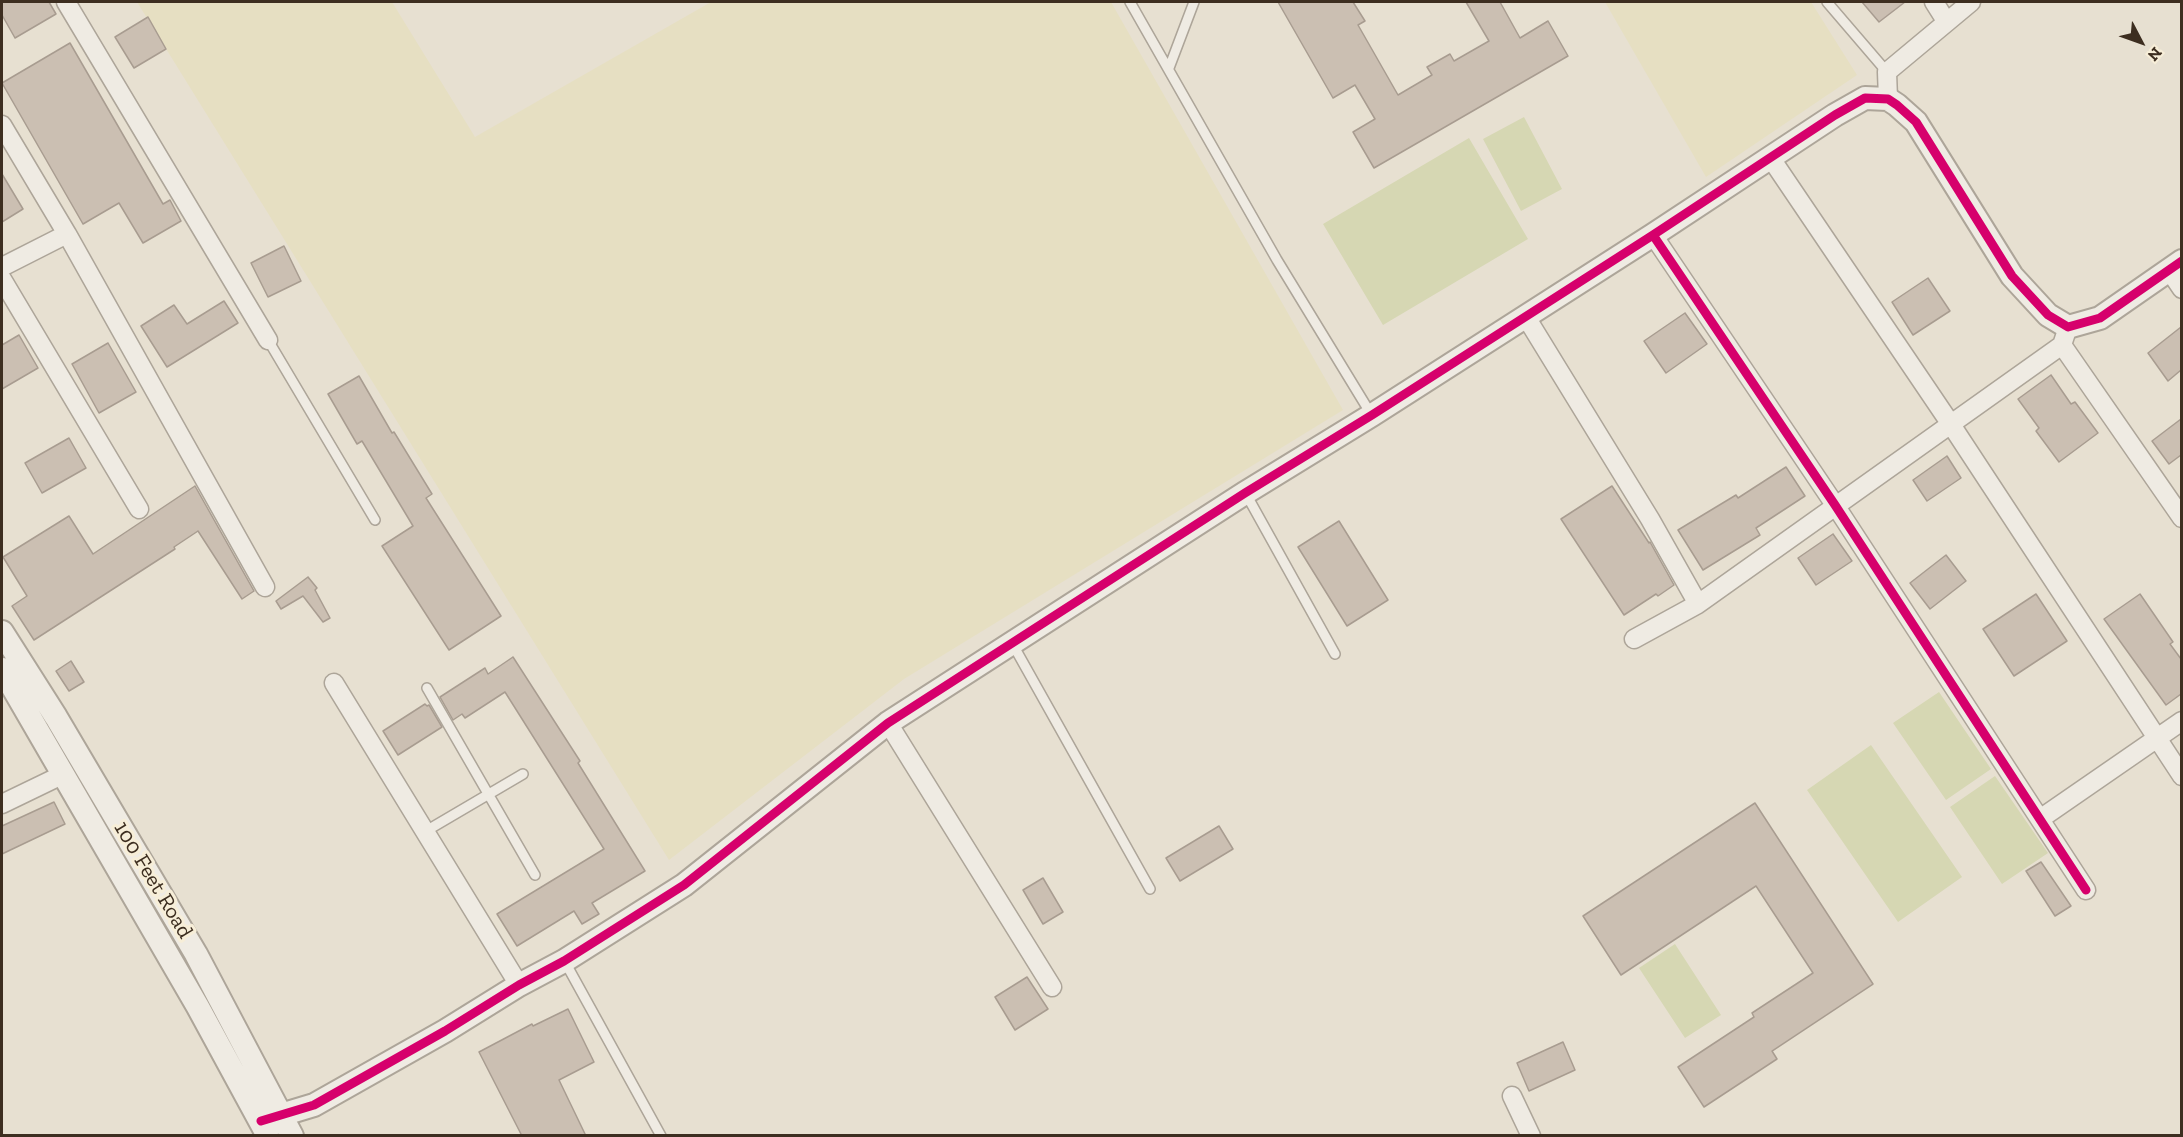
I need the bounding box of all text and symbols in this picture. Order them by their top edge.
north arrow [2111,12,2171,72]
text: N [2144,43,2166,65]
street label: 100 Feet Road [108,817,198,943]

